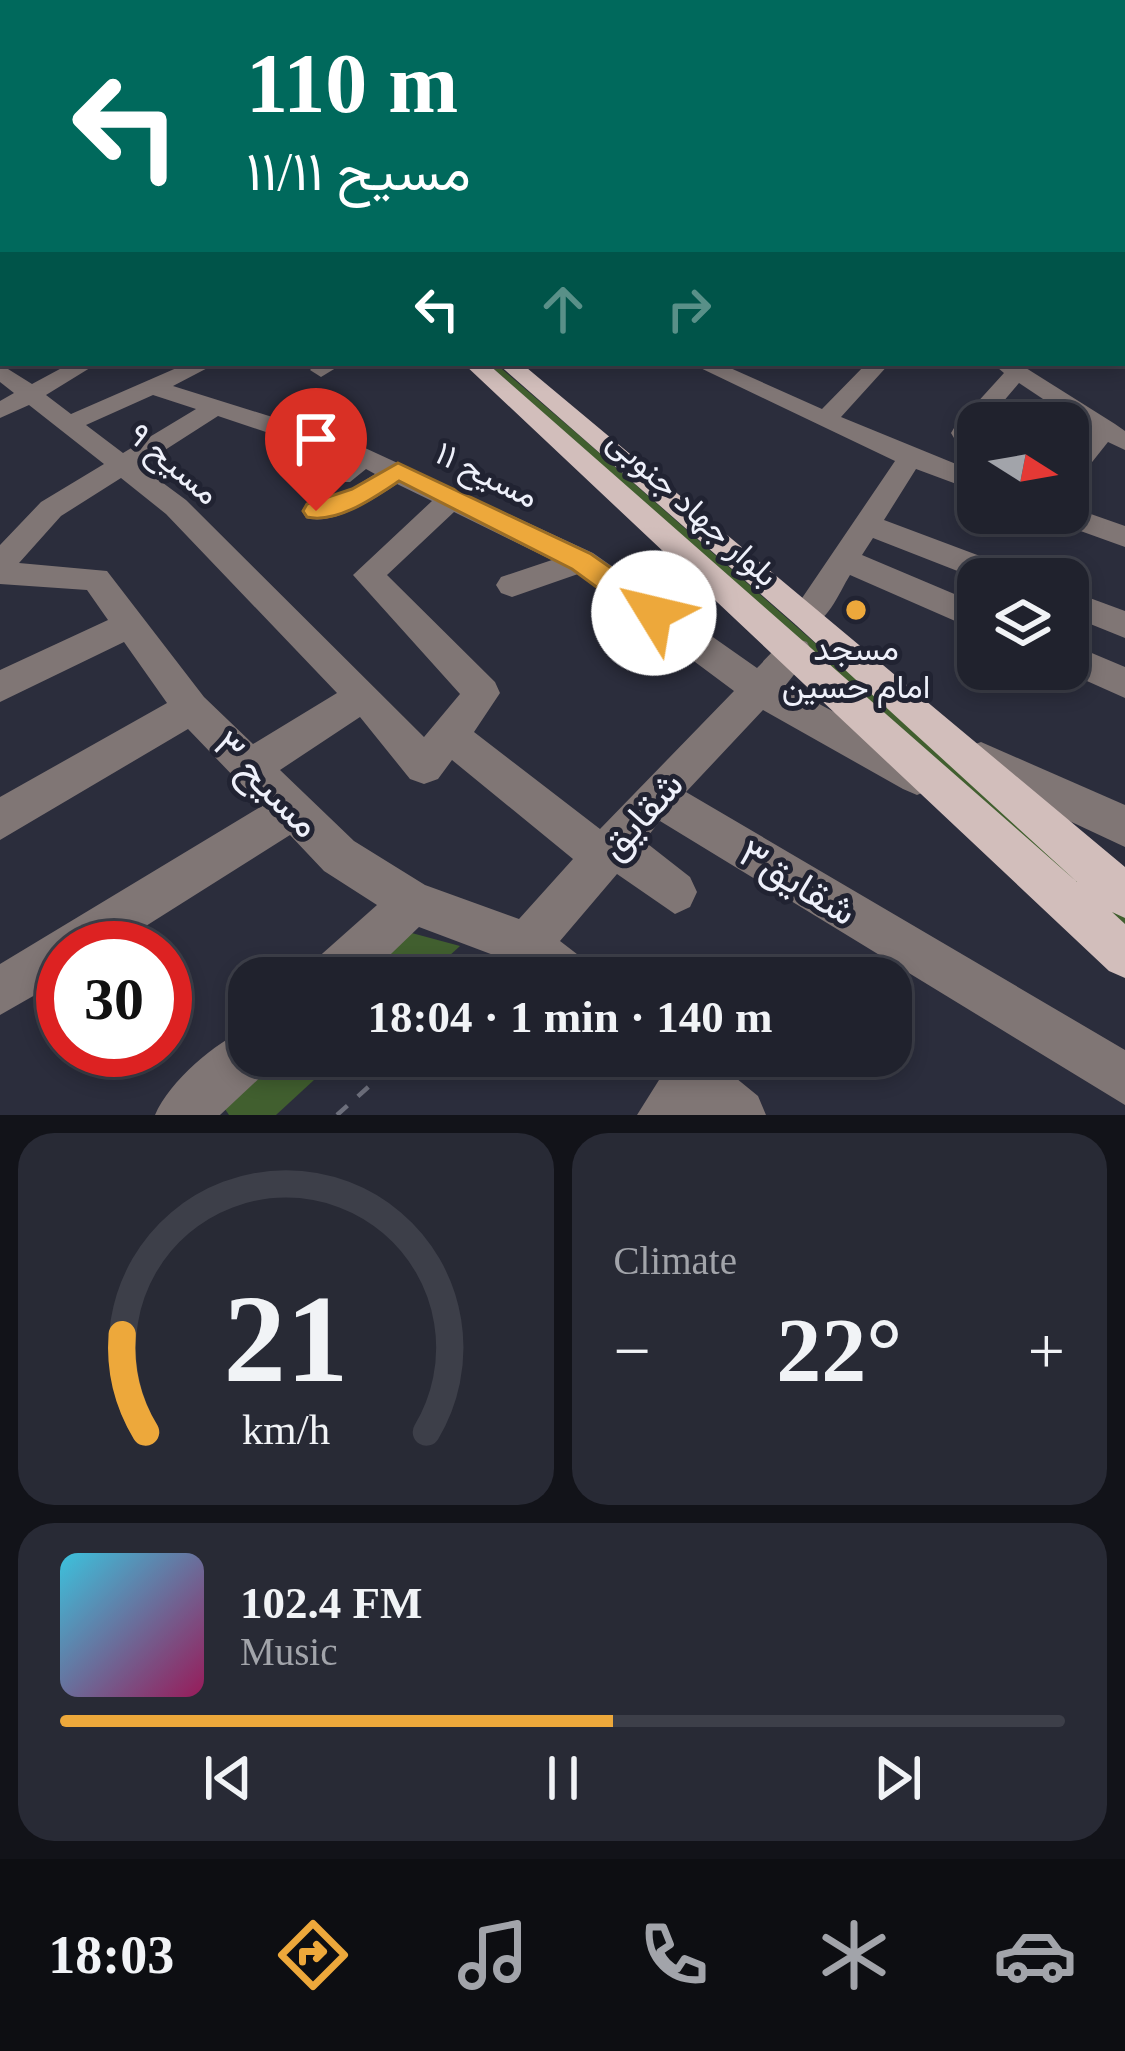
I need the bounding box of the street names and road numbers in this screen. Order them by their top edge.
street label: مسیح ۹ [119,416,226,515]
street label: بلوار جهاد جنوبی [600,423,785,595]
street label: مسیح ۱۱ [428,435,544,519]
street label: مسیح ۳ [201,722,329,850]
street label: شقایق [591,762,693,869]
street label: شقایق۳ [731,831,864,935]

